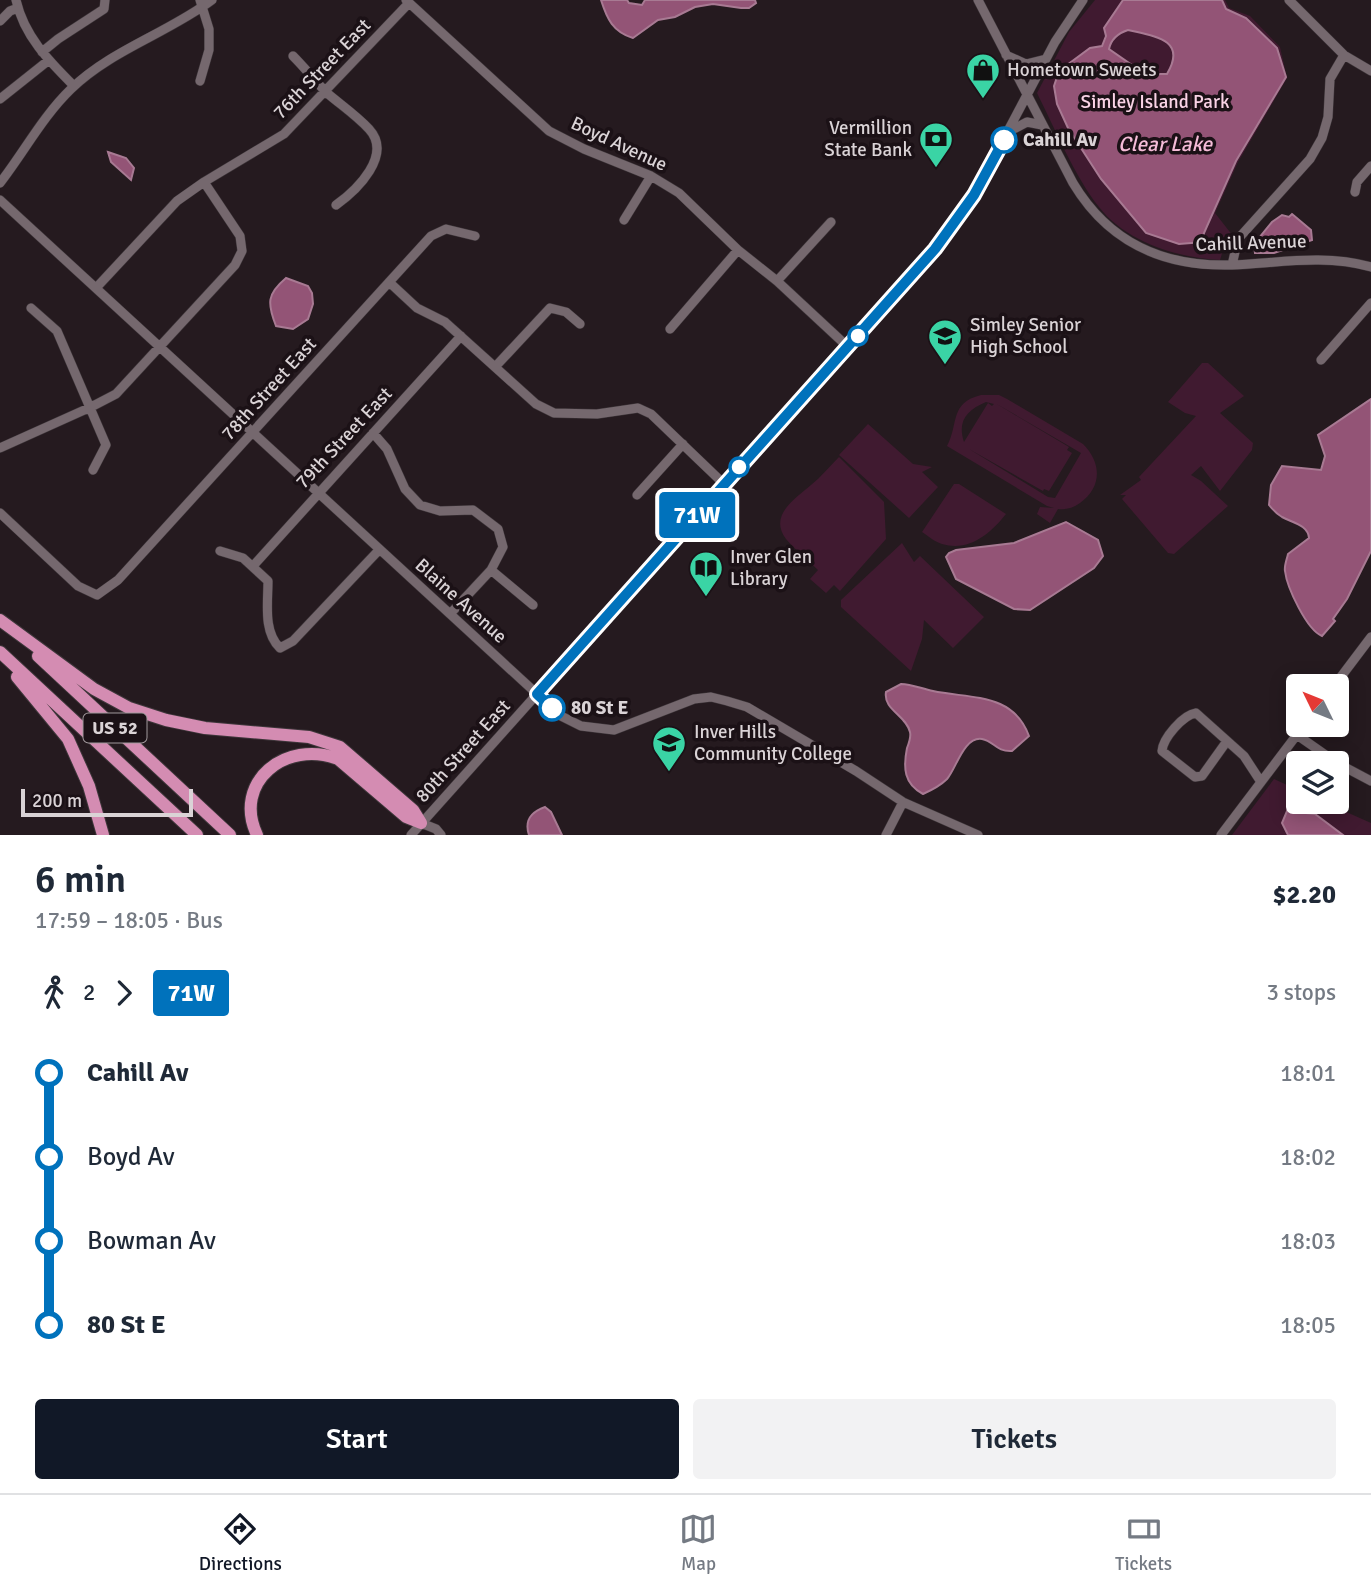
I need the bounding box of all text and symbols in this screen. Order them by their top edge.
street label: 76th Street East [268,13,376,124]
shop icon: Hometown Sweets [964,51,1002,100]
place label: Hometown Sweets [1007,58,1156,82]
park label: Simley Island Park [1081,90,1230,114]
street label: Boyd Avenue [567,111,671,177]
place label: Vermillion State Bank [824,116,912,162]
bank icon: Vermillion State Bank [917,120,955,169]
marker: Cahill Av [991,127,1017,153]
place label: Cahill Av [1023,128,1098,152]
water label: Clear Lake [1118,131,1214,157]
street label: Cahill Avenue [1195,229,1307,257]
place label: Simley Senior High School [970,313,1081,359]
school or university icon: Simley Senior High School [926,317,964,366]
unlabelled marker [848,326,868,346]
street label: 78th Street East [216,332,322,446]
street label: 79th Street East [291,382,398,494]
unlabelled marker [729,457,749,477]
line badge: 71W [657,492,737,538]
text: 71W [673,500,721,530]
place label: Inver Glen Library [730,545,812,591]
library icon: Inver Glen Library [687,549,725,598]
street label: Blaine Avenue [410,553,512,649]
north arrow [1286,674,1349,737]
map controls [1286,674,1349,814]
street label: 80th Street East [410,694,516,808]
marker: 80 St E [539,695,565,721]
place label: 80 St E [571,696,629,720]
road number: US 52 [83,714,146,742]
place label: Inver Hills Community College [694,720,852,766]
school or university icon: Inver Hills Community College [650,724,688,773]
button: layers [1286,751,1349,814]
scale bar [21,786,192,818]
text: 200 m [32,789,82,813]
text: 6 min [35,856,126,903]
text: $2.20 [1272,879,1336,911]
text: 17:59 – 18:05 · Bus [35,906,223,935]
icon: walk [35,974,73,1012]
icon: forward [105,974,143,1012]
text: 2 [83,978,95,1007]
text: 71W [167,978,215,1008]
text: 3 stops [1266,978,1336,1007]
text: Cahill Av [87,1057,188,1089]
text: 18:01 [1280,1059,1336,1088]
text: Boyd Av [87,1141,175,1173]
text: 18:02 [1280,1143,1336,1172]
text: Bowman Av [87,1225,216,1257]
text: 18:03 [1280,1227,1336,1256]
text: 80 St E [87,1309,166,1341]
text: 18:05 [1280,1311,1336,1340]
button: Start [35,1399,679,1479]
button: Tickets [693,1399,1336,1479]
tab: Directions [199,1510,282,1576]
tab: Map [679,1510,717,1576]
tab: Tickets [1115,1510,1172,1576]

